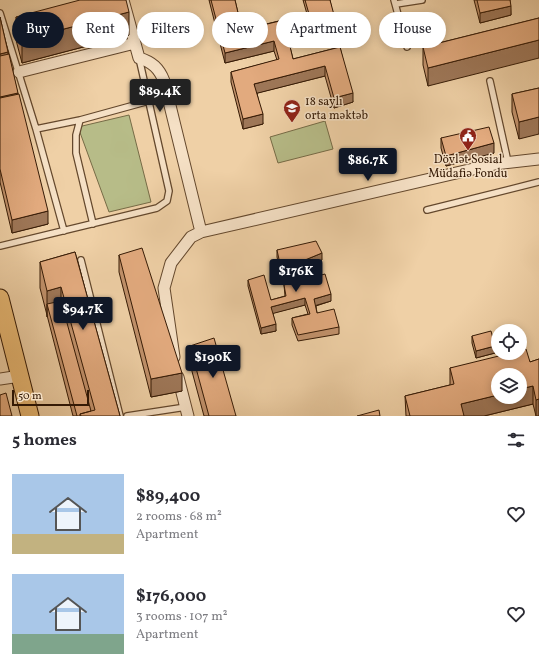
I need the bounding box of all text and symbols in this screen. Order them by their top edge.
chip: Buy [12,12,64,48]
chip: Rent [72,12,129,48]
chip: Filters [137,12,204,48]
chip: New [212,12,268,48]
chip: Apartment [276,12,371,48]
chip: House [379,12,446,48]
pin: $89.4K [127,79,193,113]
text: $89.4K [139,83,181,101]
place label: 18 saylı orta məktəb [305,94,368,124]
school or university icon: 18 saylı orta məktəb [282,98,302,123]
public building icon: Dövlət Sosial Müdafiə Fondu [458,126,478,151]
pin: $86.7K [335,148,401,182]
text: $86.7K [348,152,388,170]
place label: Dövlət Sosial Müdafiə Fondu [428,152,508,182]
pin: $176K [268,259,324,293]
text: $176K [278,263,314,281]
pin: $94.7K [50,297,116,331]
text: $94.7K [62,301,104,319]
map controls [491,324,527,404]
button: locate [491,324,527,360]
pin: $190K [185,345,241,379]
text: $190K [194,349,232,367]
button: layers [491,368,527,404]
scale bar [12,388,89,407]
text: 50 m [18,389,42,404]
text: 5 homes [12,429,77,452]
icon: filters [505,429,527,451]
text: $89,400 [136,485,200,508]
icon: home [44,490,92,538]
icon: heart [505,503,527,525]
text: 2 rooms · 68 m² [136,508,222,526]
text: Apartment [136,526,199,544]
text: $176,000 [136,585,206,608]
icon: home [44,590,92,638]
icon: heart [505,603,527,625]
text: 3 rooms · 107 m² [136,608,227,626]
text: Apartment [136,626,199,644]

